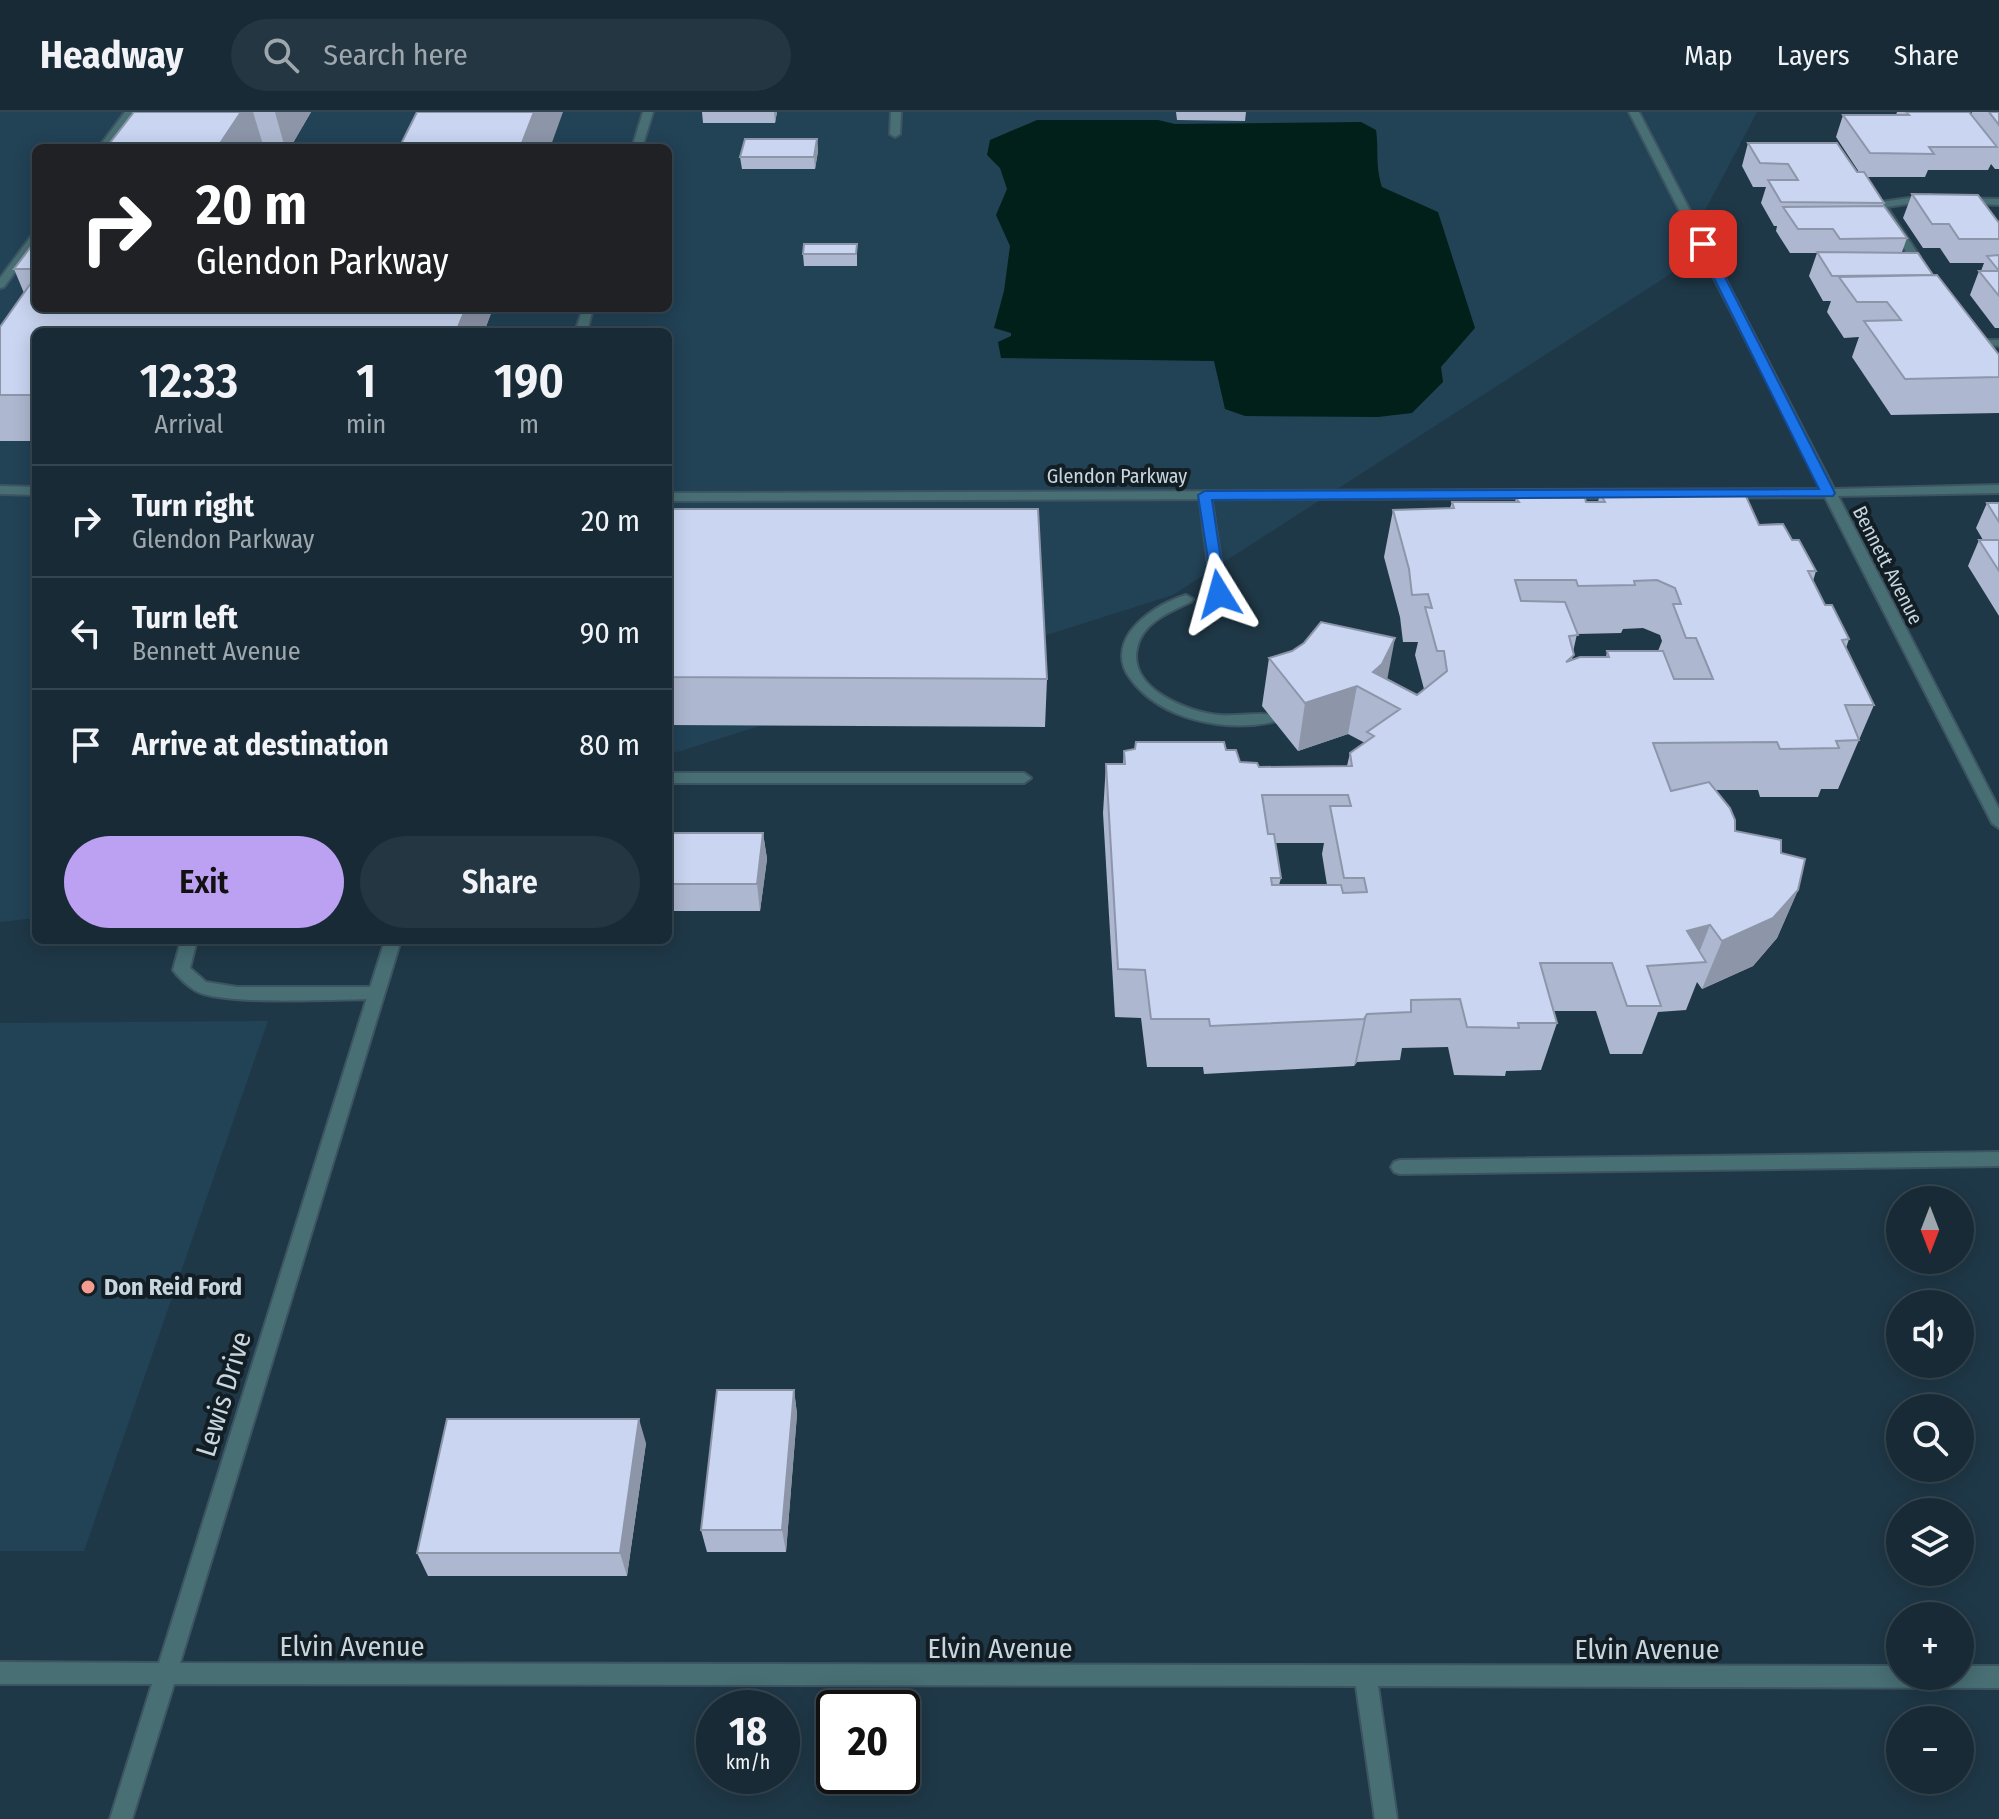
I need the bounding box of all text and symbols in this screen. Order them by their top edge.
search box [231,19,791,91]
text: Headway [40,32,183,78]
icon: search [259,33,303,77]
text: Search here [323,37,468,73]
text: Map [1684,39,1733,72]
text: Layers [1777,39,1850,72]
text: Share [1894,39,1959,72]
text: 20 m [196,172,307,239]
icon: right [64,176,168,280]
pin [1669,210,1737,278]
icon: arrive [1681,222,1725,266]
text: Glendon Parkway [196,240,449,284]
text: 12:33 [140,352,238,410]
text: 1 [356,352,376,410]
text: 190 [494,352,564,410]
text: Arrival [155,409,223,440]
text: min [346,409,386,440]
text: m [519,409,539,440]
street label: Glendon Parkway [1047,464,1187,488]
text: Turn right [132,488,254,524]
icon: right [64,499,108,543]
street label: Bennett Avenue [1848,502,1928,628]
text: 20 m [581,503,640,539]
text: Glendon Parkway [132,524,314,555]
position arrow [1177,552,1261,636]
text: Turn left [132,600,238,636]
icon: left [64,611,108,655]
text: 90 m [580,615,640,651]
text: Bennett Avenue [132,636,301,667]
icon: arrive [64,723,108,767]
text: Arrive at destination [132,727,389,763]
text: 80 m [579,727,640,763]
button: Exit [64,836,344,928]
button: Share [360,836,640,928]
north arrow [1886,1186,1974,1274]
map controls [1886,1186,1974,1794]
place label: Don Reid Ford [104,1273,242,1301]
marker: Don Reid Ford [79,1278,97,1296]
button: sound [1886,1290,1974,1378]
street label: Lewis Drive [189,1328,258,1461]
button: search [1886,1394,1974,1482]
button: layers [1886,1498,1974,1586]
button: + [1886,1602,1974,1690]
street label: Elvin Avenue [279,1630,425,1663]
street label: Elvin Avenue [927,1632,1073,1665]
street label: Elvin Avenue [1574,1633,1720,1666]
speed limit sign: 20 [816,1690,920,1794]
button: − [1886,1706,1974,1794]
text: 18 [729,1708,767,1756]
text: km/h [726,1750,770,1774]

